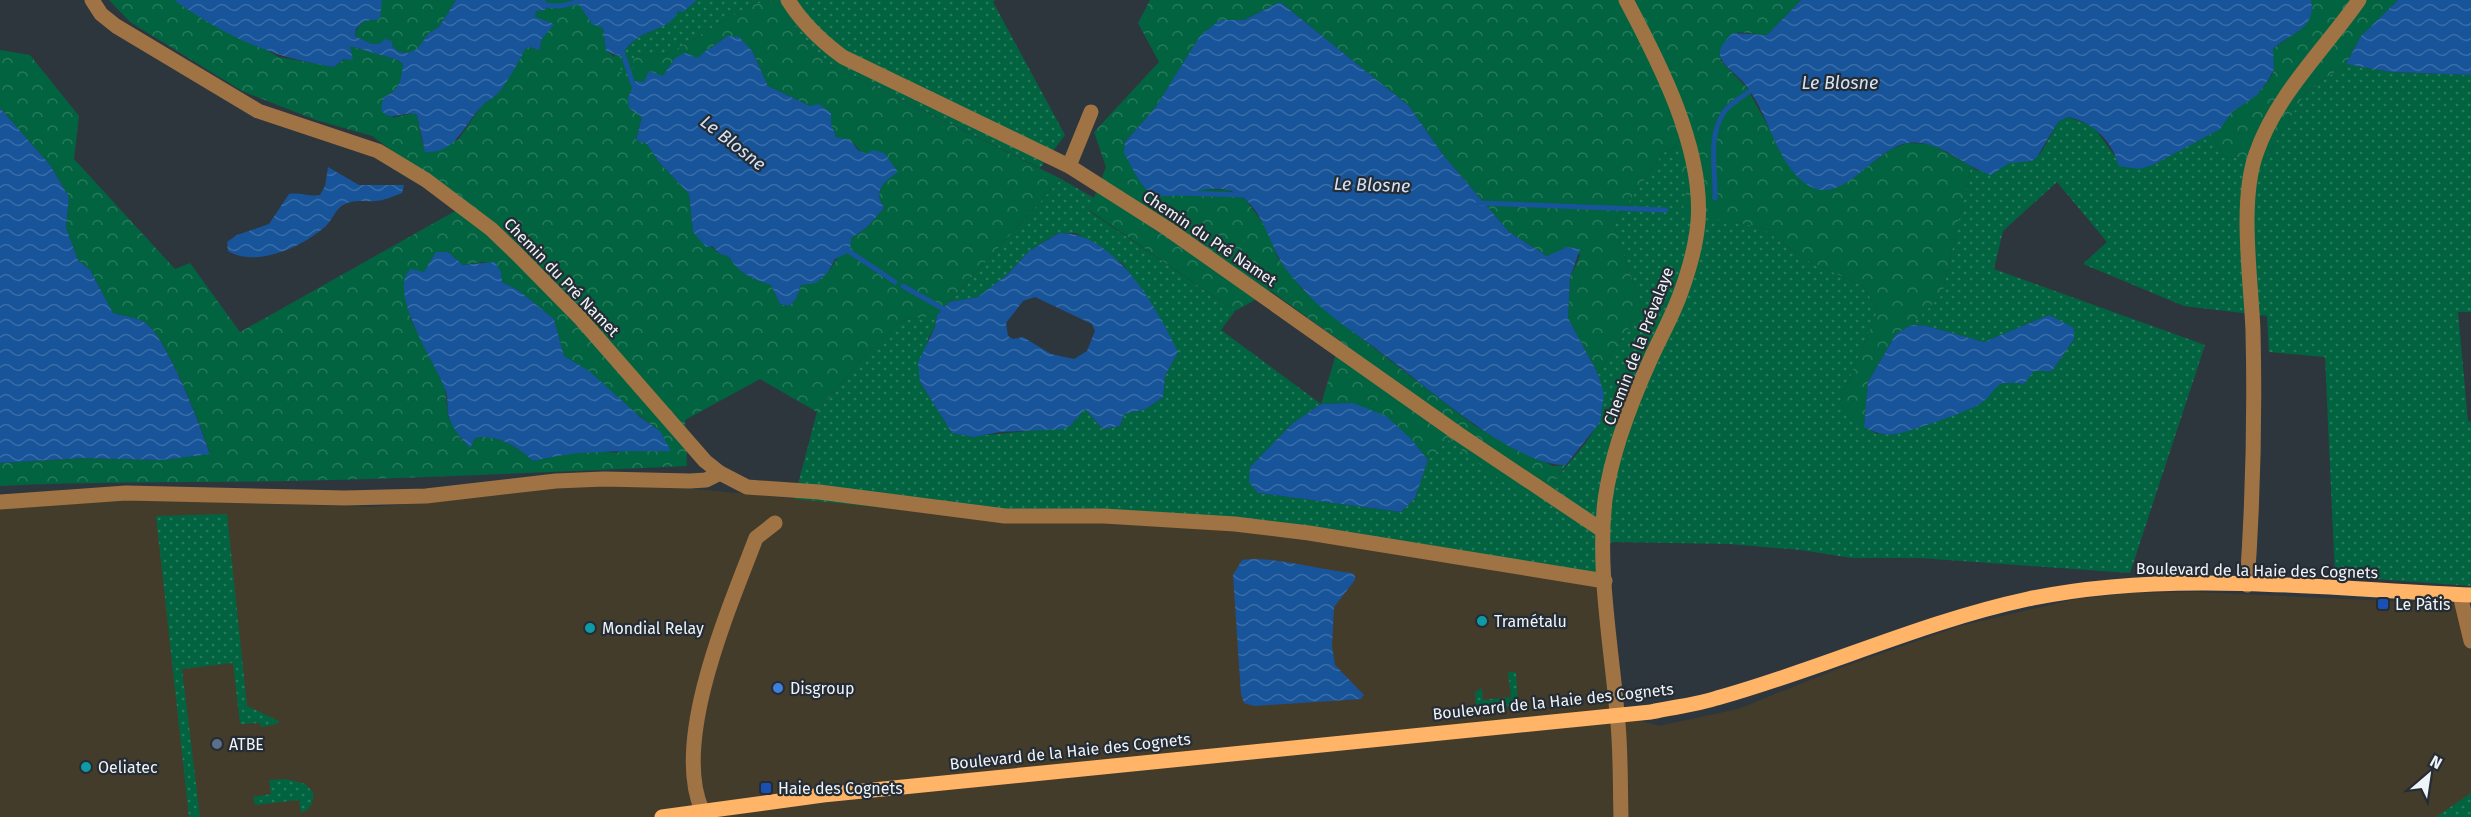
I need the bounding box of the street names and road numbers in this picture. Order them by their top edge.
street label: Chemin du Pré Namet [1139,187,1280,290]
street label: Chemin du Pré Namet [500,214,623,341]
street label: Chemin de la Prévalaye [1600,264,1677,428]
street label: Boulevard de la Haie des Cognets [2136,559,2378,582]
street label: Boulevard de la Haie des Cognets [1432,679,1675,724]
street label: Boulevard de la Haie des Cognets [949,729,1192,774]

